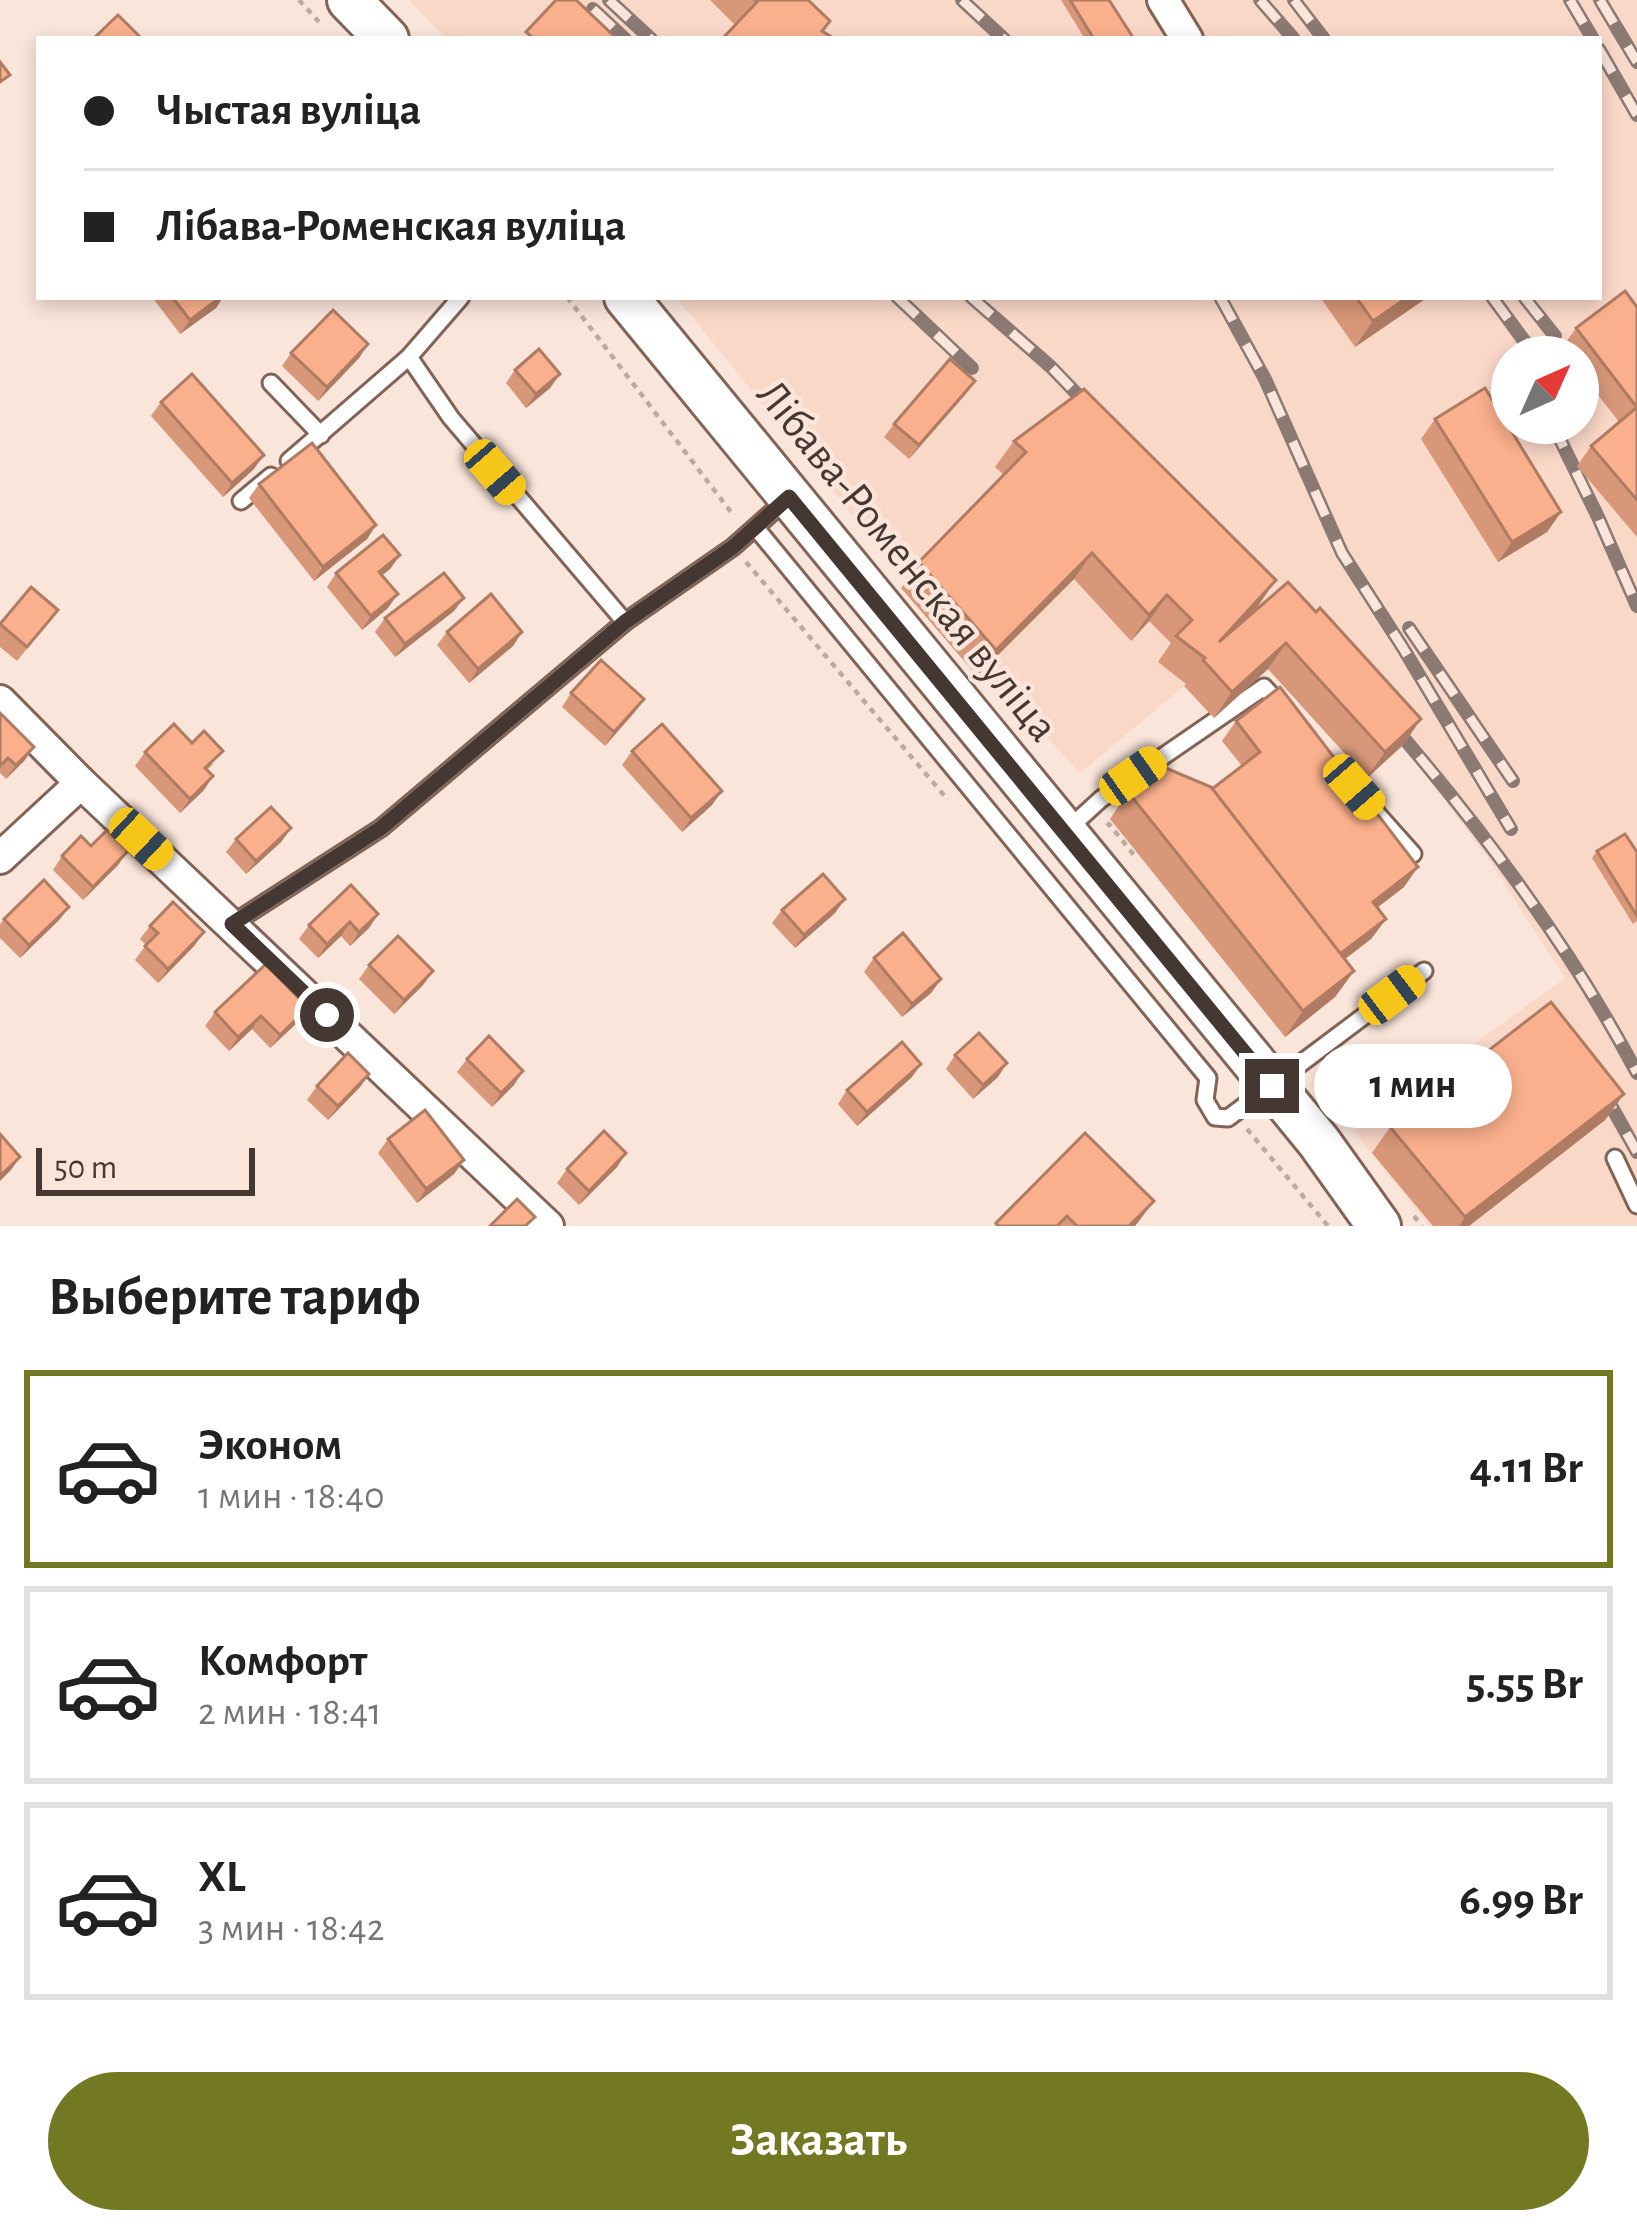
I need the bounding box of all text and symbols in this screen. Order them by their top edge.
text: Чыстая вуліца [156,88,421,133]
text: Лібава-Роменская вуліца [156,204,626,249]
north arrow [1491,336,1599,444]
map controls [1491,336,1599,444]
street label: Лібава-Роменская вуліца [748,372,1066,750]
car [458,433,532,511]
car [1093,741,1173,811]
car [1317,748,1391,826]
car [102,801,180,877]
car [1352,959,1432,1031]
route start [300,988,354,1042]
callout: 1 мин [1314,1044,1512,1128]
route end [1245,1059,1299,1113]
text: 1 мин [1370,1066,1456,1105]
scale bar [36,1142,255,1195]
text: 50 m [54,1152,117,1185]
text: Выберите тариф [48,1271,420,1325]
icon: car [54,1415,162,1523]
text: Эконом [198,1423,342,1468]
text: 4.11 Br [1469,1446,1583,1491]
text: 1 мин · 18:40 [198,1477,385,1516]
icon: car [54,1631,162,1739]
text: Комфорт [198,1639,367,1684]
text: 5.55 Br [1466,1662,1583,1707]
text: 2 мин · 18:41 [198,1693,382,1732]
icon: car [54,1847,162,1955]
text: XL [198,1855,246,1900]
text: 6.99 Br [1459,1878,1583,1923]
text: 3 мин · 18:42 [198,1909,384,1948]
button: Заказать [48,2072,1589,2210]

